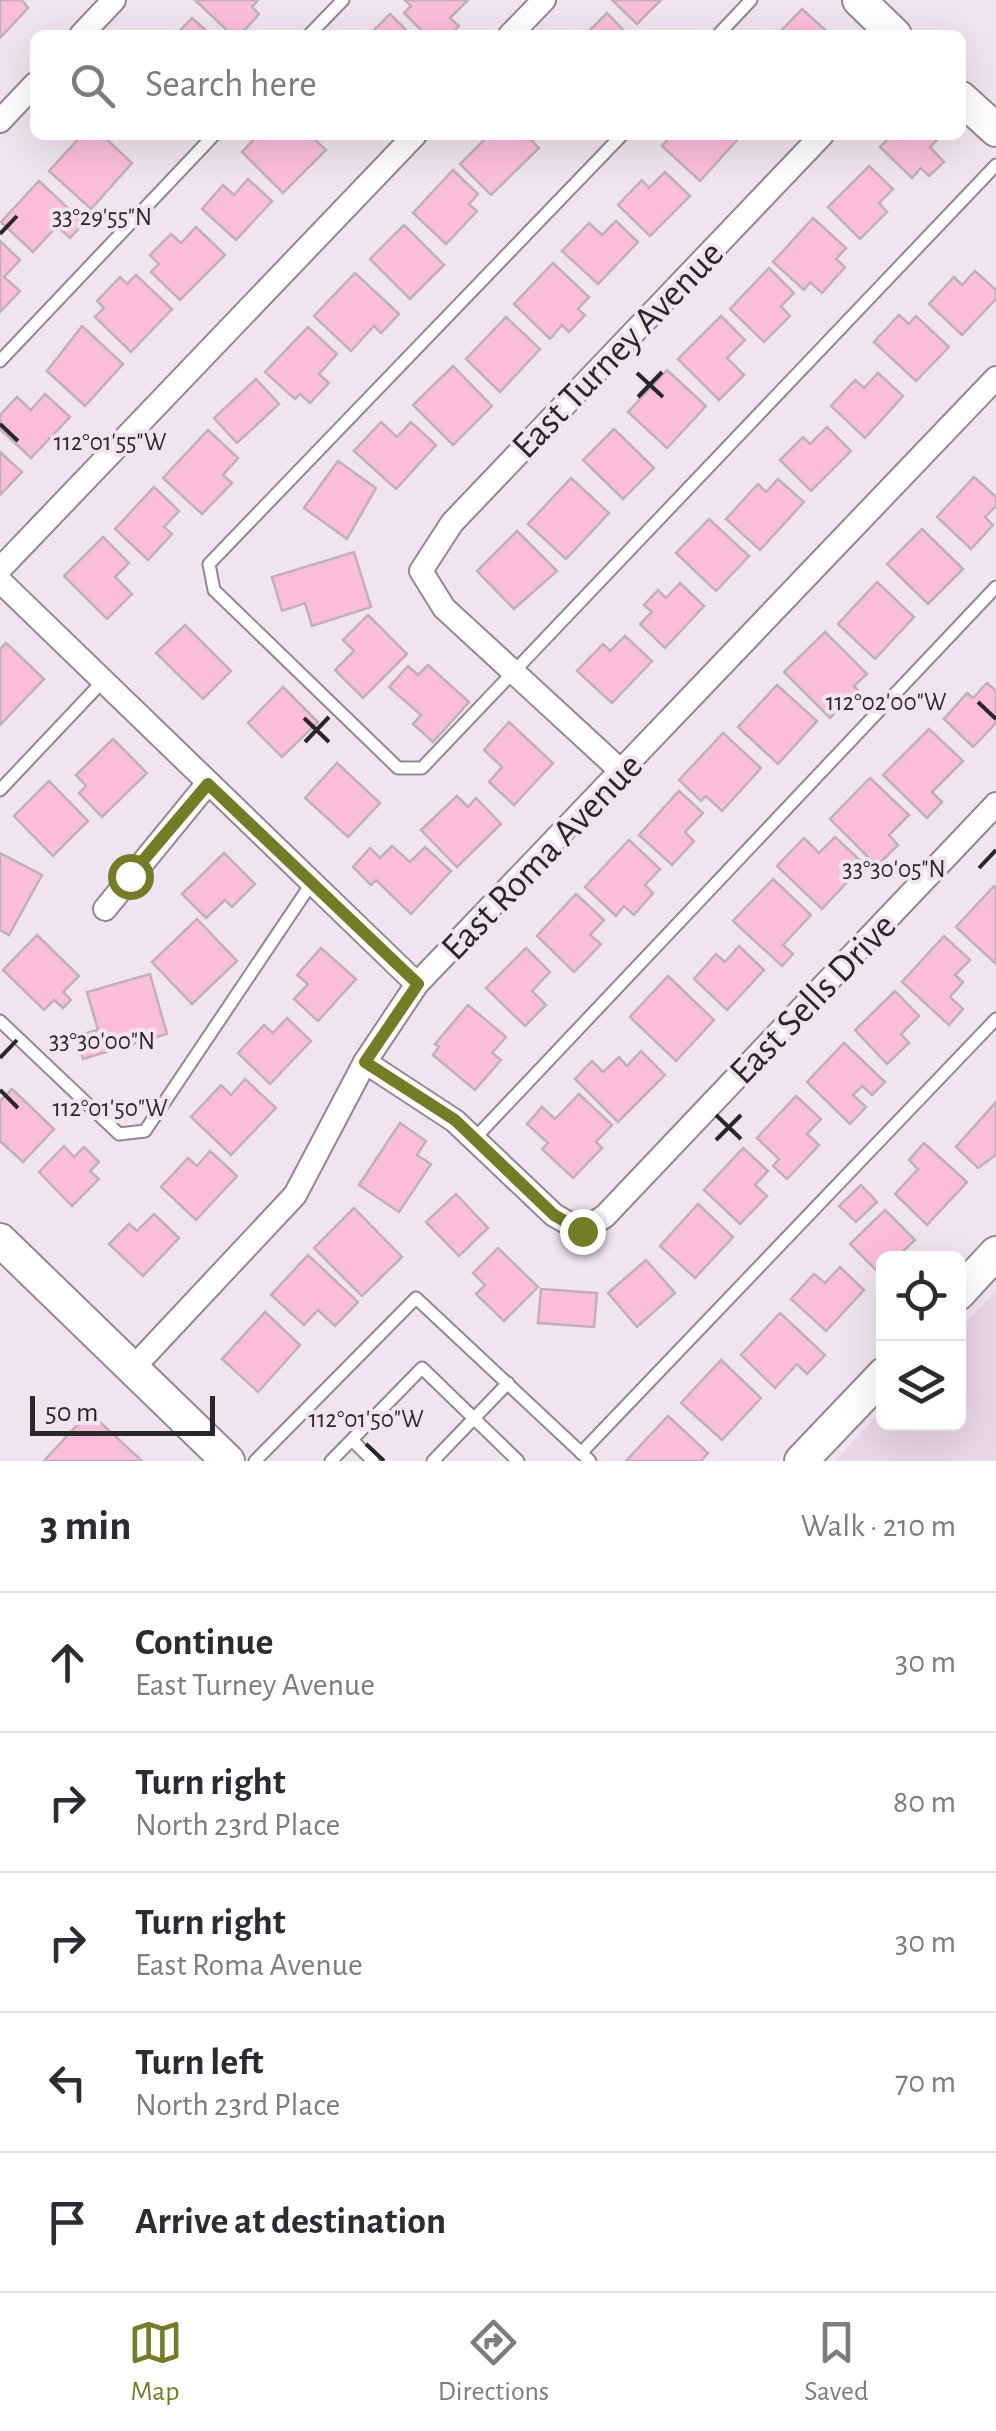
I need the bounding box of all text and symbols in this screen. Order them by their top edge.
search box [30,30,966,140]
icon: search [65,58,120,113]
text: Search here [145,66,317,104]
text: 33°29'55"N [52,205,152,230]
street label: East Turney Avenue [506,235,731,466]
text: 112°01'55"W [54,430,167,455]
text: 112°02'00"W [826,690,947,715]
street label: East Roma Avenue [435,747,650,968]
route start [108,854,154,900]
text: 33°30'05"N [842,857,946,882]
street label: East Sells Drive [723,907,904,1092]
text: 33°30'00"N [49,1029,155,1054]
text: 112°01'50"W [52,1096,168,1121]
route end [560,1209,606,1255]
map controls [876,1251,966,1431]
button: locate [876,1251,966,1341]
button: layers [876,1341,966,1431]
scale bar [30,1391,215,1436]
text: 50 m [45,1399,99,1427]
text: 112°01'50"W [308,1407,424,1432]
text: 3 min [40,1505,132,1547]
text: Walk · 210 m [801,1510,956,1542]
text: Continue [135,1624,273,1662]
icon: ahead [40,1635,95,1690]
text: 30 m [895,1646,956,1678]
text: East Turney Avenue [135,1669,375,1701]
text: Turn right [135,1764,285,1802]
icon: right [40,1775,95,1830]
text: 80 m [893,1786,956,1818]
text: North 23rd Place [135,1809,340,1841]
text: Turn right [135,1904,285,1942]
icon: right [40,1915,95,1970]
text: 30 m [895,1926,956,1958]
text: East Roma Avenue [135,1949,363,1981]
text: Turn left [135,2044,263,2082]
icon: left [40,2055,95,2110]
text: 70 m [895,2066,956,2098]
text: North 23rd Place [135,2089,340,2121]
icon: arrive [40,2195,95,2250]
text: Arrive at destination [135,2203,446,2241]
tab: Map [128,2315,183,2409]
tab: Directions [438,2315,549,2409]
tab: Saved [804,2315,868,2409]

